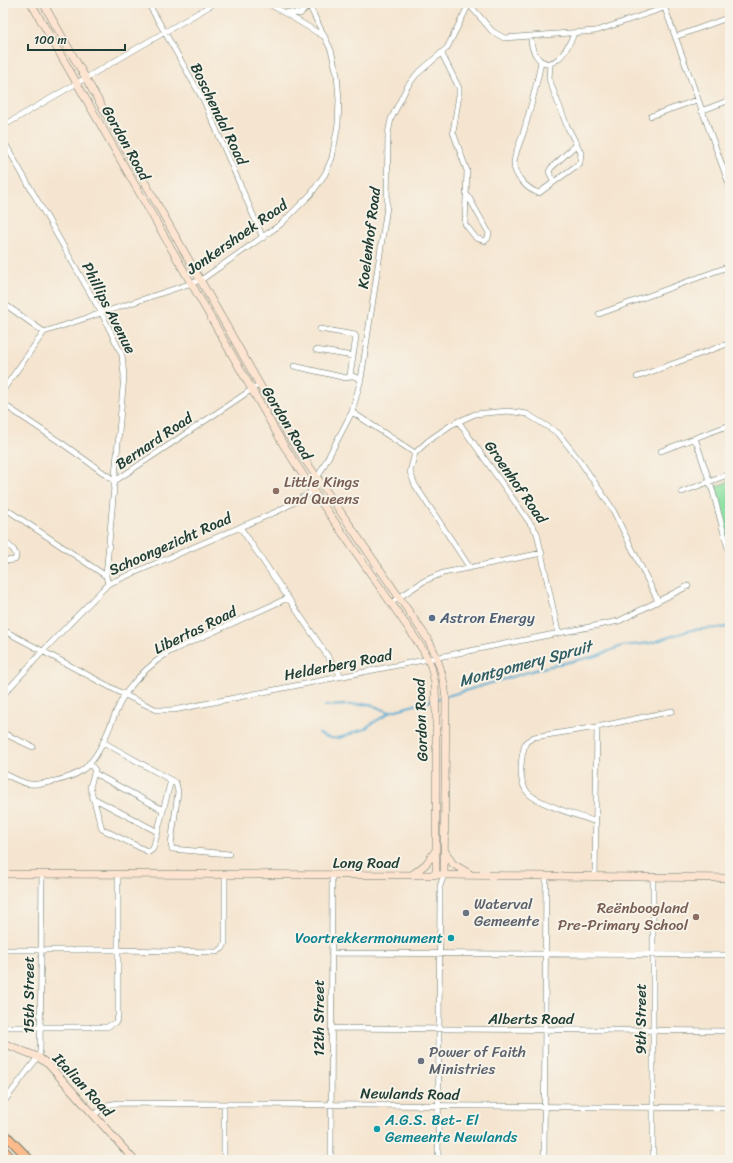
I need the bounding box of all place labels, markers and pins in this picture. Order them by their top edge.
place label: Little Kings and Queens [284,469,359,512]
marker: Little Kings and Queens [271,486,281,496]
place label: Astron Energy [439,605,535,631]
marker: Astron Energy [427,613,437,623]
place label: Waterval Gemeente [474,891,540,934]
place label: Reënboogland Pre-Primary School [558,895,689,938]
marker: Waterval Gemeente [461,908,471,918]
marker: Reënboogland Pre-Primary School [691,912,701,922]
place label: Voortrekkermonument [295,925,443,951]
marker: Voortrekkermonument [446,933,456,943]
place label: Power of Faith Ministries [429,1039,526,1082]
marker: Power of Faith Ministries [416,1056,426,1066]
place label: A.G.S. Bet- El Gemeente Newlands [384,1107,518,1150]
marker: A.G.S. Bet- El Gemeente Newlands [372,1124,382,1134]

